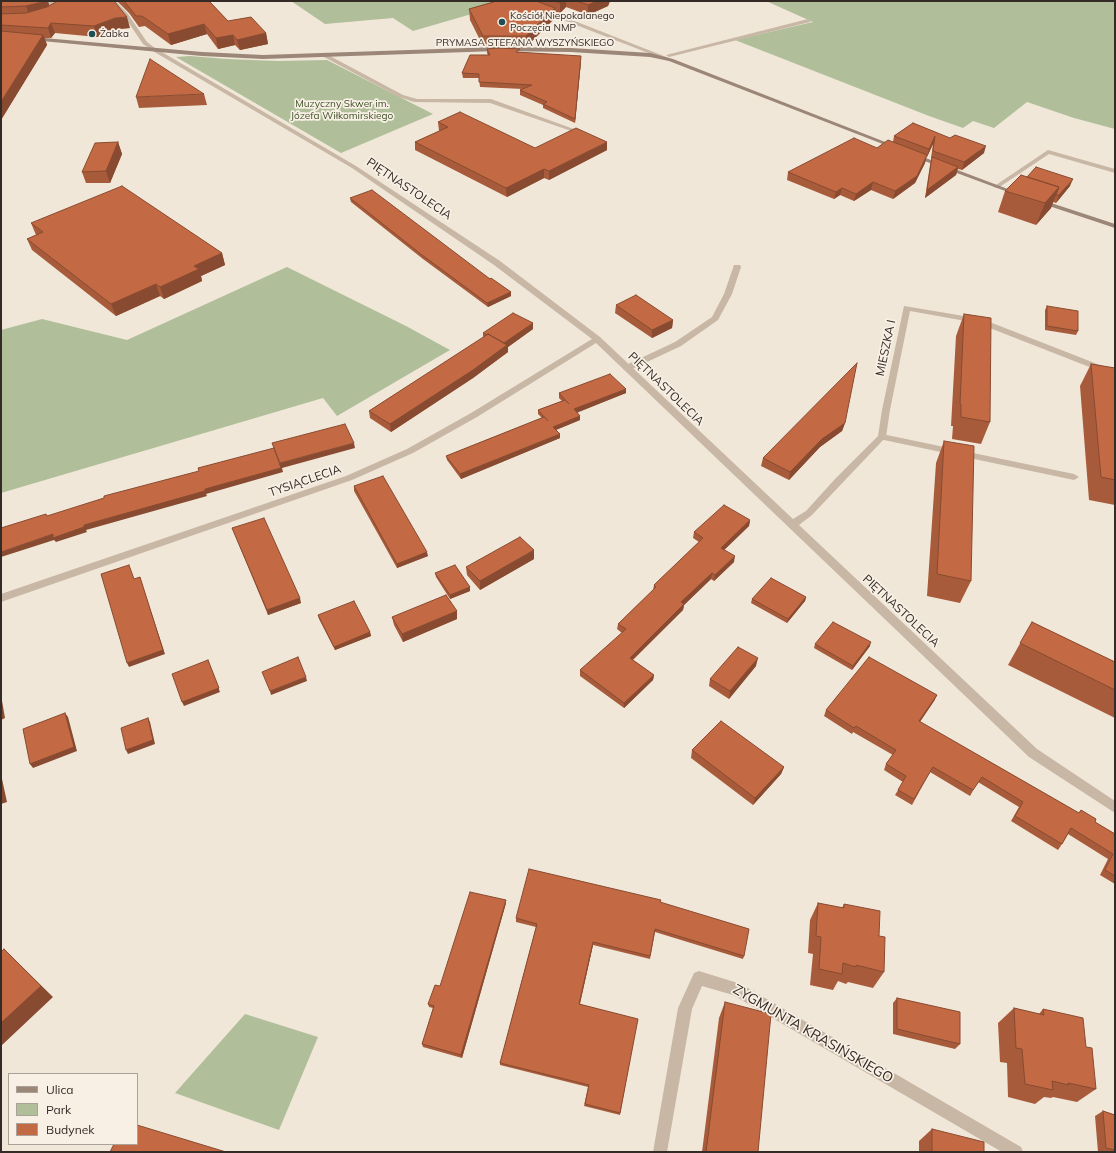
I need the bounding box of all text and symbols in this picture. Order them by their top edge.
place label: Kościół Niepokalanego Poczęcia NMP [510,10,614,34]
marker: Kościół Niepokalanego Poczęcia NMP [497,17,507,27]
place label: Żabka [100,28,129,40]
marker: Żabka [87,29,97,39]
street label: PRYMASA STEFANA WYSZYŃSKIEGO [436,37,614,49]
park label: Muzyczny Skwer im. Józefa Wiłkomirskiego [291,98,393,122]
street label: PIĘTNASTOLECIA [364,155,454,223]
street label: MIESZKA I [873,319,899,377]
street label: PIĘTNASTOLECIA [625,349,707,429]
street label: TYSIĄCLECIA [267,462,343,500]
street label: PIĘTNASTOLECIA [860,572,942,650]
street label: ZYGMUNTA KRASIŃSKIEGO [730,981,896,1087]
legend [8,1073,138,1145]
text: Ulica [46,1082,74,1097]
text: Park [46,1102,71,1117]
text: Budynek [46,1122,94,1137]

